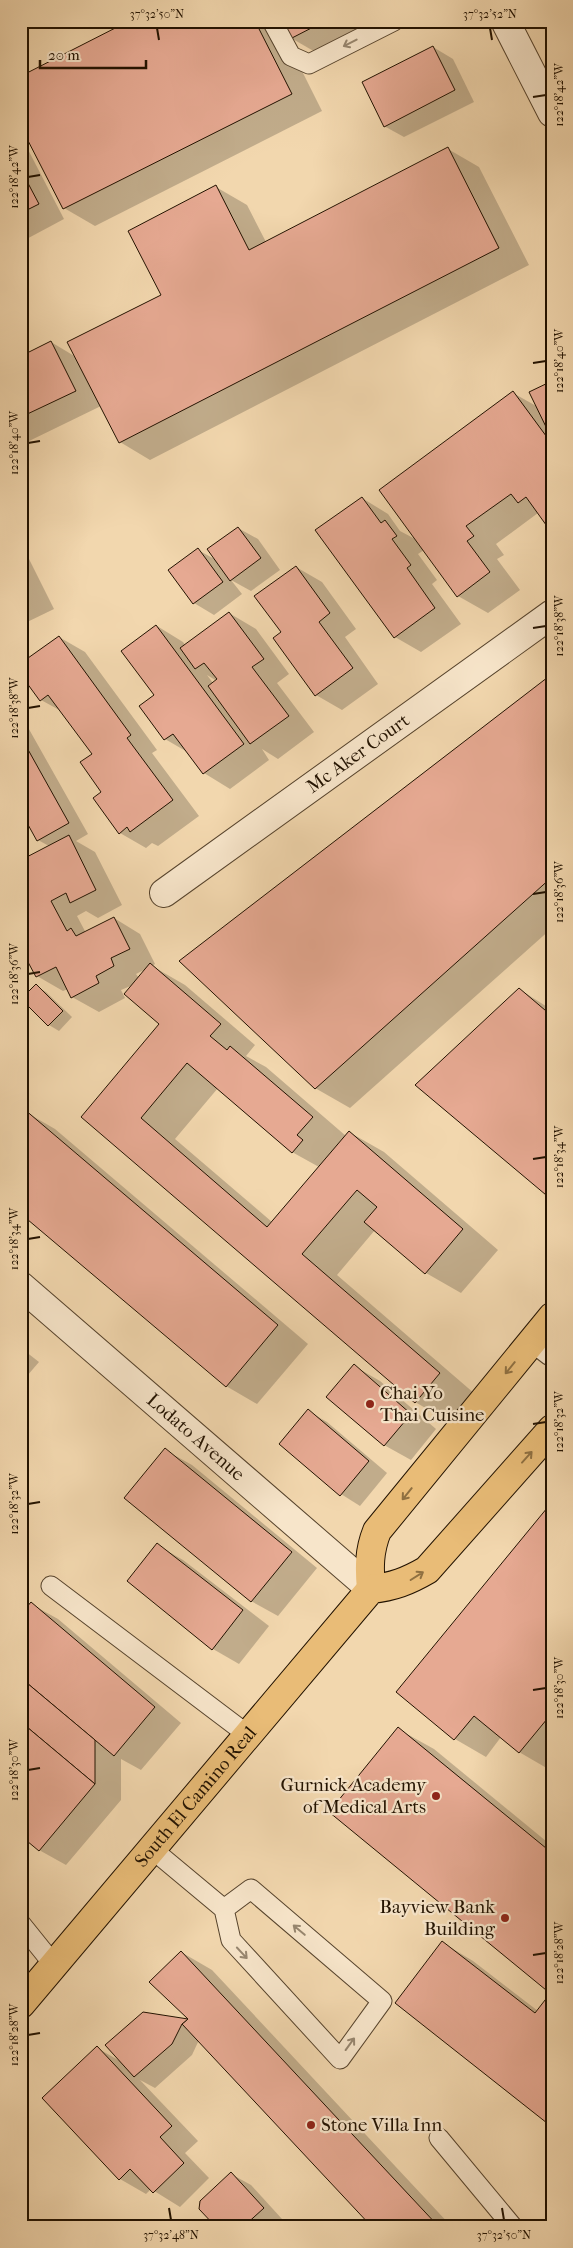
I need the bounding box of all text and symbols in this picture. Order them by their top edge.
text: 37°32'50"N [130,7,184,21]
text: 37°32'52"N [463,7,517,21]
scale bar [40,38,146,70]
one-way arrow [343,39,358,48]
text: 20 m [48,46,80,64]
text: 122°18'42"W [552,62,566,127]
text: 122°18'42"W [7,144,21,209]
text: 122°18'40"W [552,328,566,393]
text: 122°18'40"W [7,410,21,475]
text: 122°18'38"W [552,594,566,657]
text: 122°18'38"W [7,676,21,739]
street label: Mc Aker Court [302,709,414,798]
text: 122°18'36"W [552,860,566,923]
text: 122°18'36"W [7,942,21,1005]
text: 122°18'34"W [552,1125,566,1188]
text: 122°18'34"W [7,1207,21,1270]
one-way arrow [505,1362,516,1375]
place label: Chai Yo Thai Cuisine [380,1382,484,1426]
street label: Lodato Avenue [142,1389,249,1486]
text: 122°18'32"W [552,1390,566,1453]
marker: Chai Yo Thai Cuisine [364,1398,376,1410]
one-way arrow [521,1450,533,1463]
text: 122°18'32"W [7,1472,21,1535]
one-way arrow [402,1488,413,1501]
one-way arrow [410,1570,424,1581]
text: 122°18'30"W [552,1656,566,1719]
street label: South El Camino Real [130,1722,261,1872]
text: 122°18'30"W [7,1738,21,1801]
place label: Gurnick Academy of Medical Arts [280,1774,427,1818]
marker: Gurnick Academy of Medical Arts [430,1790,442,1802]
place label: Bayview Bank Building [380,1896,496,1940]
marker: Bayview Bank Building [499,1912,511,1924]
text: 122°18'28"W [552,1921,566,1984]
one-way arrow [293,1924,306,1936]
one-way arrow [236,1946,248,1959]
text: 122°18'28"W [7,2003,21,2066]
one-way arrow [345,2038,356,2051]
place label: Stone Villa Inn [321,2114,442,2136]
marker: Stone Villa Inn [305,2119,317,2131]
text: 37°32'48"N [143,2228,199,2242]
text: 37°32'50"N [477,2228,531,2242]

